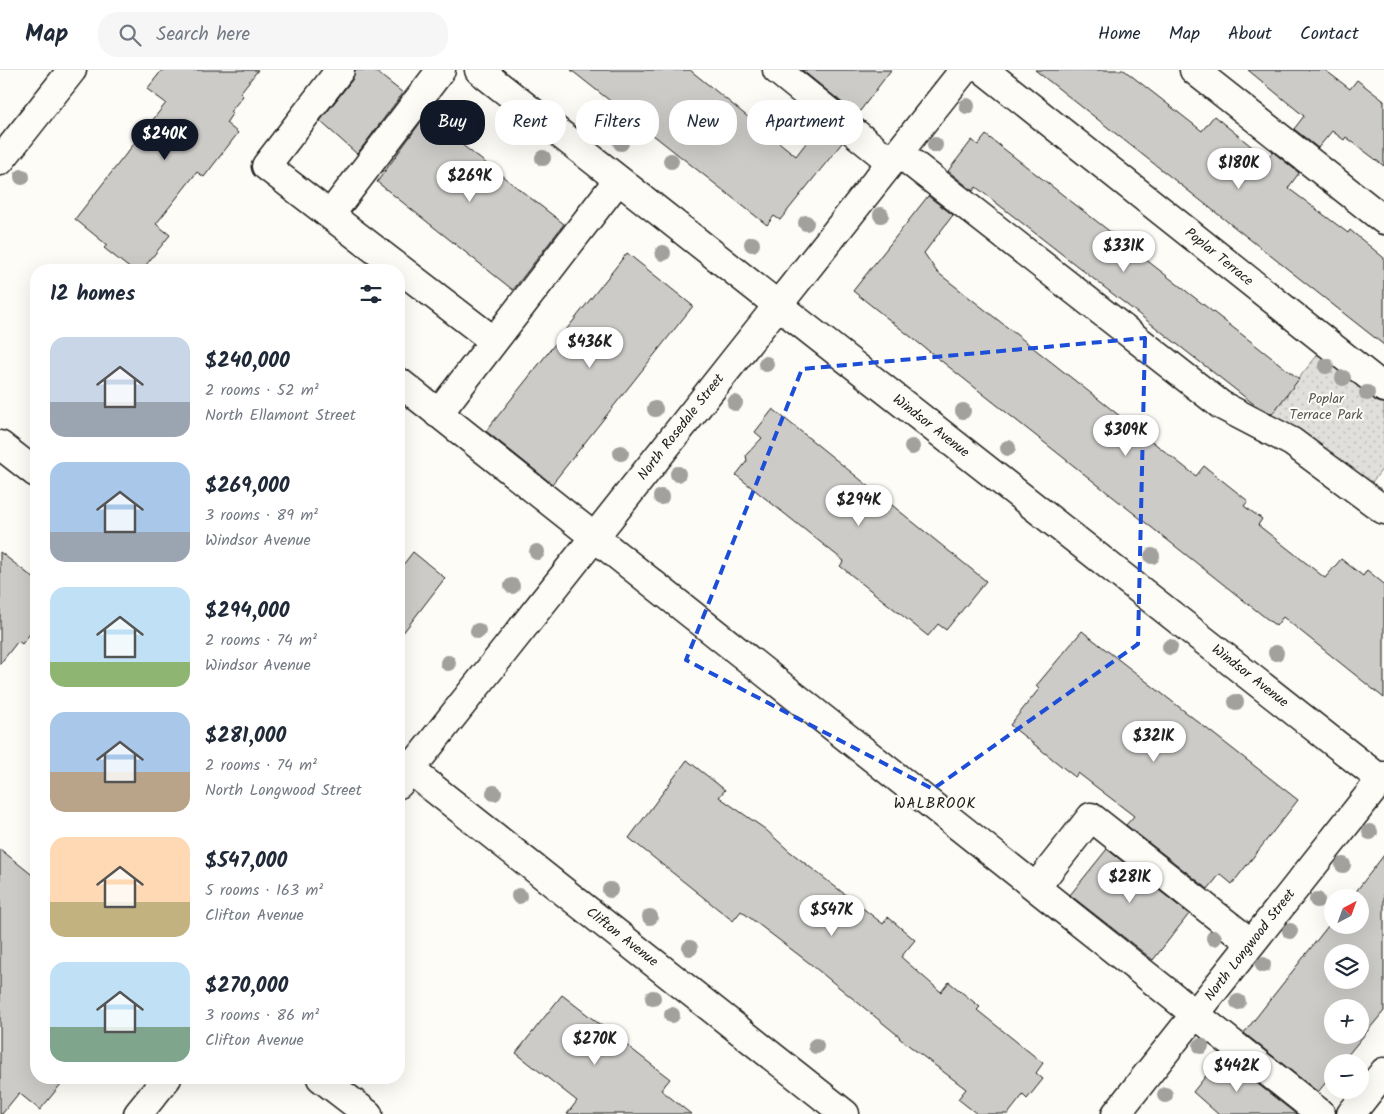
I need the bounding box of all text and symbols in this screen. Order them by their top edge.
search box [98,12,448,57]
text: Map [25,15,68,54]
text: Search here [156,20,250,50]
text: Home [1098,20,1141,49]
text: Map [1169,20,1200,49]
text: About [1228,20,1272,49]
text: Contact [1300,20,1359,49]
icon: search [116,21,144,49]
chip: Buy [420,100,485,145]
chip: Rent [495,100,566,145]
chip: Filters [576,100,659,145]
chip: New [669,100,737,145]
chip: Apartment [747,100,863,145]
pin: $240K [130,118,200,161]
text: $240K [142,122,188,147]
pin: $180K [1204,148,1274,190]
text: $180K [1218,151,1260,176]
pin: $269K [435,160,505,203]
text: $269K [447,164,493,189]
street label: Poplar Terrace [1180,222,1259,292]
pin: $331K [1089,230,1159,273]
text: $331K [1103,234,1145,259]
text: 12 homes [50,278,135,311]
icon: filters [357,280,385,308]
pin: $436K [555,326,625,369]
text: $436K [567,330,613,355]
text: $240,000 [205,345,290,378]
icon: home [90,357,150,417]
street label: North Rosedale Street [632,368,730,485]
text: 2 rooms · 52 m² [205,378,319,403]
park label: Poplar Terrace Park [1289,388,1363,426]
street label: Windsor Avenue [888,389,975,464]
text: North Ellamont Street [205,403,356,428]
pin: $309K [1091,414,1161,457]
text: $309K [1104,418,1148,443]
text: $269,000 [205,470,290,503]
icon: home [90,482,150,542]
pin: $294K [824,484,894,527]
text: $294K [836,488,882,513]
text: 3 rooms · 89 m² [205,503,318,528]
text: Windsor Avenue [205,528,311,553]
text: $294,000 [205,595,290,628]
icon: home [90,607,150,667]
text: 2 rooms · 74 m² [205,628,317,653]
street label: Windsor Avenue [1207,639,1294,714]
text: Windsor Avenue [205,653,311,678]
text: $281,000 [205,720,286,753]
pin: $321K [1119,720,1189,763]
text: $321K [1133,724,1175,749]
icon: home [90,732,150,792]
text: 2 rooms · 74 m² [205,753,317,778]
text: North Longwood Street [205,778,362,803]
district label: WALBROOK [894,792,976,816]
text: $547,000 [205,845,287,878]
icon: home [90,857,150,917]
pin: $281K [1095,862,1165,904]
text: $281K [1109,865,1151,890]
text: 5 rooms · 163 m² [205,878,323,903]
street label: North Longwood Street [1199,884,1301,1006]
north arrow [1324,889,1369,934]
map controls [1324,889,1369,1099]
pin: $547K [797,894,867,937]
text: $547K [810,898,854,923]
street label: Clifton Avenue [581,902,663,973]
text: Clifton Avenue [205,903,304,928]
button: layers [1324,944,1369,989]
text: $270,000 [205,970,288,1003]
icon: home [90,982,150,1042]
button: + [1324,999,1369,1044]
text: 3 rooms · 86 m² [205,1003,319,1028]
pin: $270K [560,1024,630,1066]
text: $270K [573,1027,617,1052]
text: Clifton Avenue [205,1028,304,1053]
pin: $442K [1202,1050,1272,1093]
text: $442K [1214,1054,1260,1079]
button: − [1324,1054,1369,1099]

